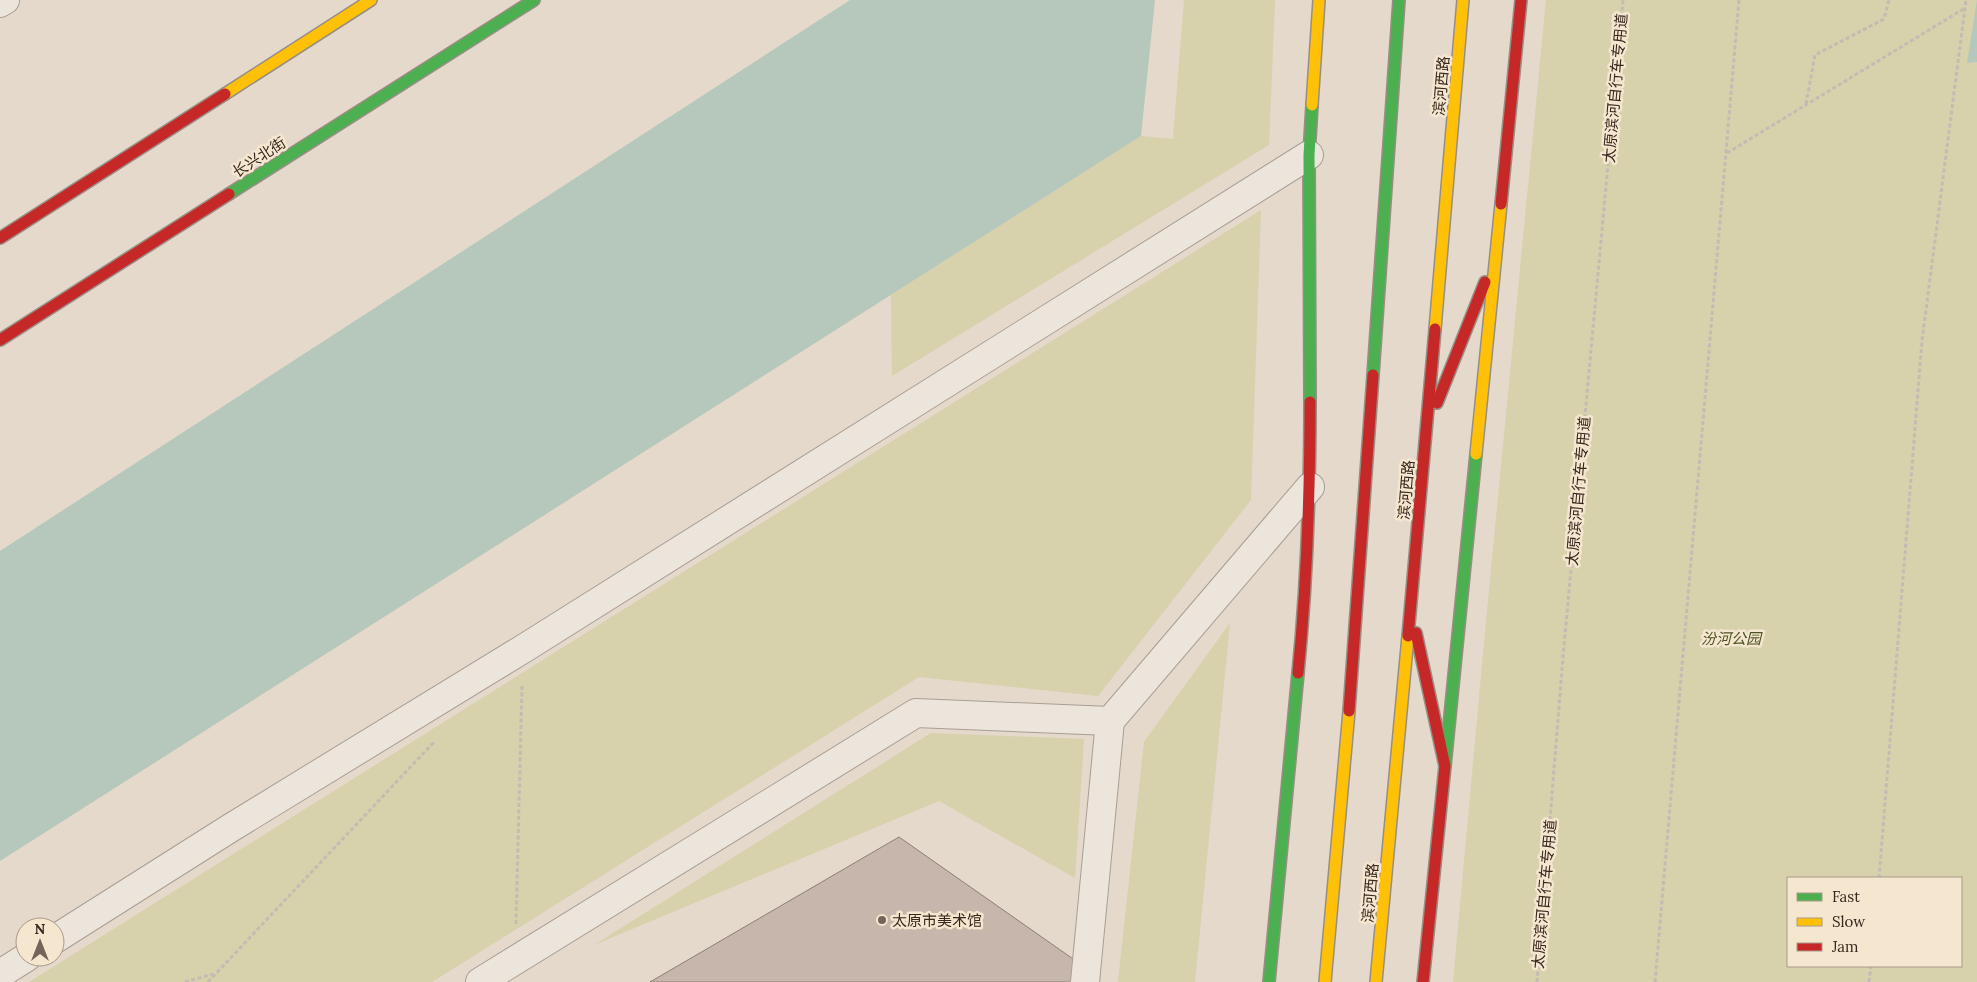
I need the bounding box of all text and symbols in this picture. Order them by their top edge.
street label: 太原滨河自行车专用道 [1599,12,1631,164]
street label: 滨河西路 [1429,55,1453,117]
street label: 长兴北街 [229,133,289,181]
street label: 太原滨河自行车专用道 [1562,415,1594,567]
street label: 滨河西路 [1394,459,1418,521]
park label: 汾河公园 [1701,629,1763,648]
street label: 太原滨河自行车专用道 [1528,818,1560,970]
street label: 滨河西路 [1358,862,1382,924]
legend [1787,877,1962,967]
text: Fast [1832,887,1860,906]
place label: 太原市美术馆 [892,911,982,930]
text: Slow [1832,912,1865,931]
marker: 太原市美术馆 [876,914,888,926]
north arrow [15,917,65,967]
text: N [35,920,46,938]
text: Jam [1831,937,1859,956]

